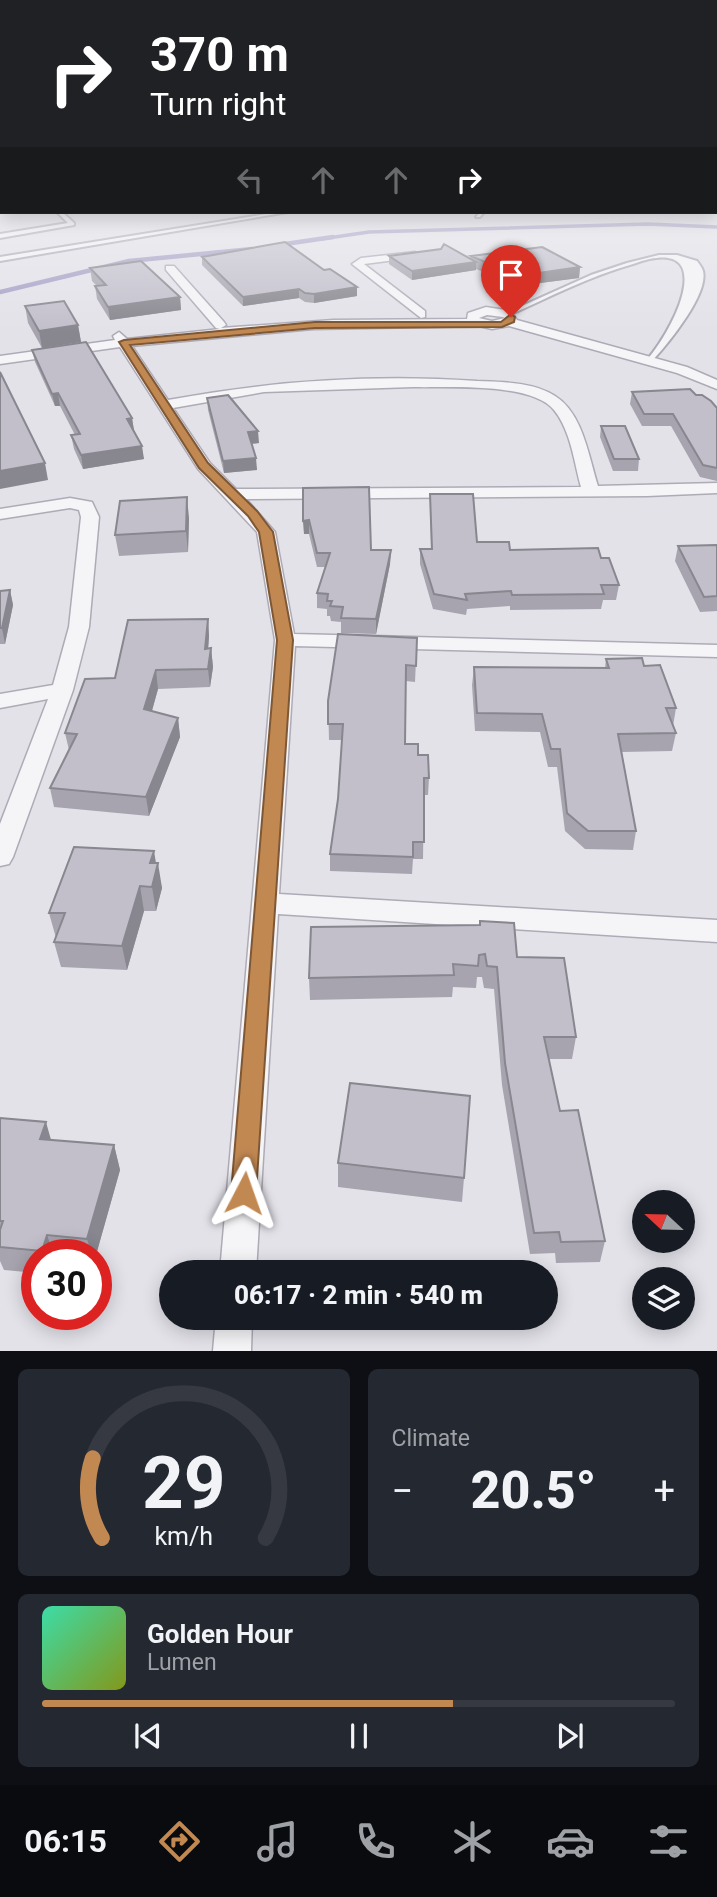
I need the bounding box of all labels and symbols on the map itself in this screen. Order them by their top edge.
pin [481,245,541,317]
position arrow [207,1156,281,1230]
north arrow [632,1190,695,1253]
speed limit sign: 30 [21,1239,112,1330]

